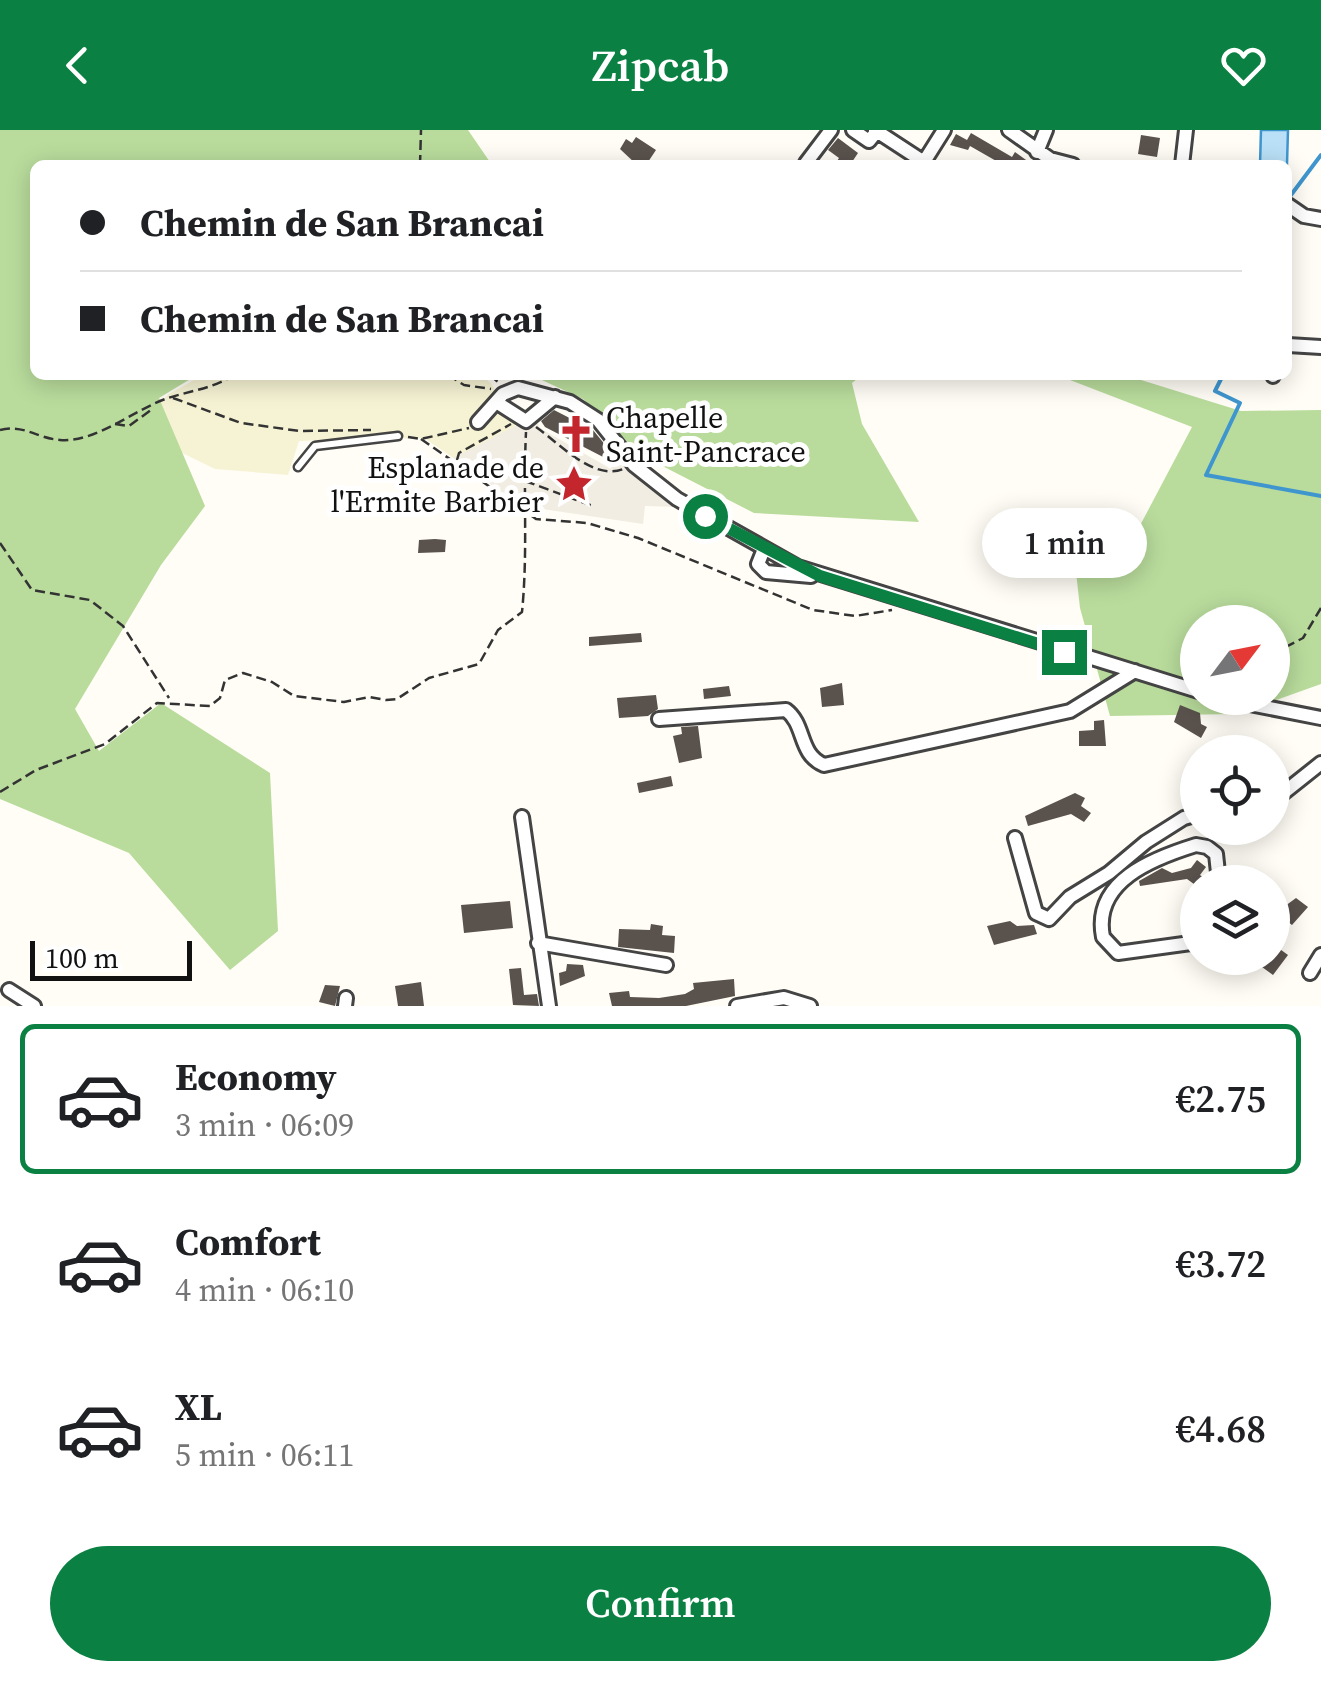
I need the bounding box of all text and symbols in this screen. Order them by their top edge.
text: Zipcab [592,34,729,96]
icon: back [50,38,105,93]
icon: heart [1216,38,1271,93]
text: Chemin de San Brancai [140,197,544,249]
text: Chemin de San Brancai [140,293,544,345]
place label: Chapelle Saint-Pancrace [606,397,806,472]
church icon: Chapelle Saint-Pancrace [555,413,597,455]
place label: Esplanade de l'Ermite Barbier [331,447,544,522]
place icon: Esplanade de l'Ermite Barbier [553,463,595,505]
route start [683,494,728,539]
callout: 1 min [982,507,1146,577]
text: 1 min [1023,521,1106,565]
north arrow [1180,605,1290,715]
map controls [1180,605,1290,975]
route end [1042,630,1087,675]
button: locate [1180,735,1290,845]
button: layers [1180,865,1290,975]
scale bar [30,936,192,980]
text: 100 m [45,939,119,977]
text: Economy [175,1051,337,1103]
icon: car [55,1054,145,1144]
text: €2.75 [1176,1073,1266,1125]
text: 3 min · 06:09 [175,1103,354,1147]
text: Comfort [175,1216,321,1268]
icon: car [55,1219,145,1309]
text: €3.72 [1176,1238,1266,1290]
text: 4 min · 06:10 [175,1268,354,1312]
text: XL [175,1381,222,1433]
icon: car [55,1384,145,1474]
text: €4.68 [1176,1403,1266,1455]
text: 5 min · 06:11 [175,1433,354,1477]
button: Confirm [50,1546,1271,1661]

